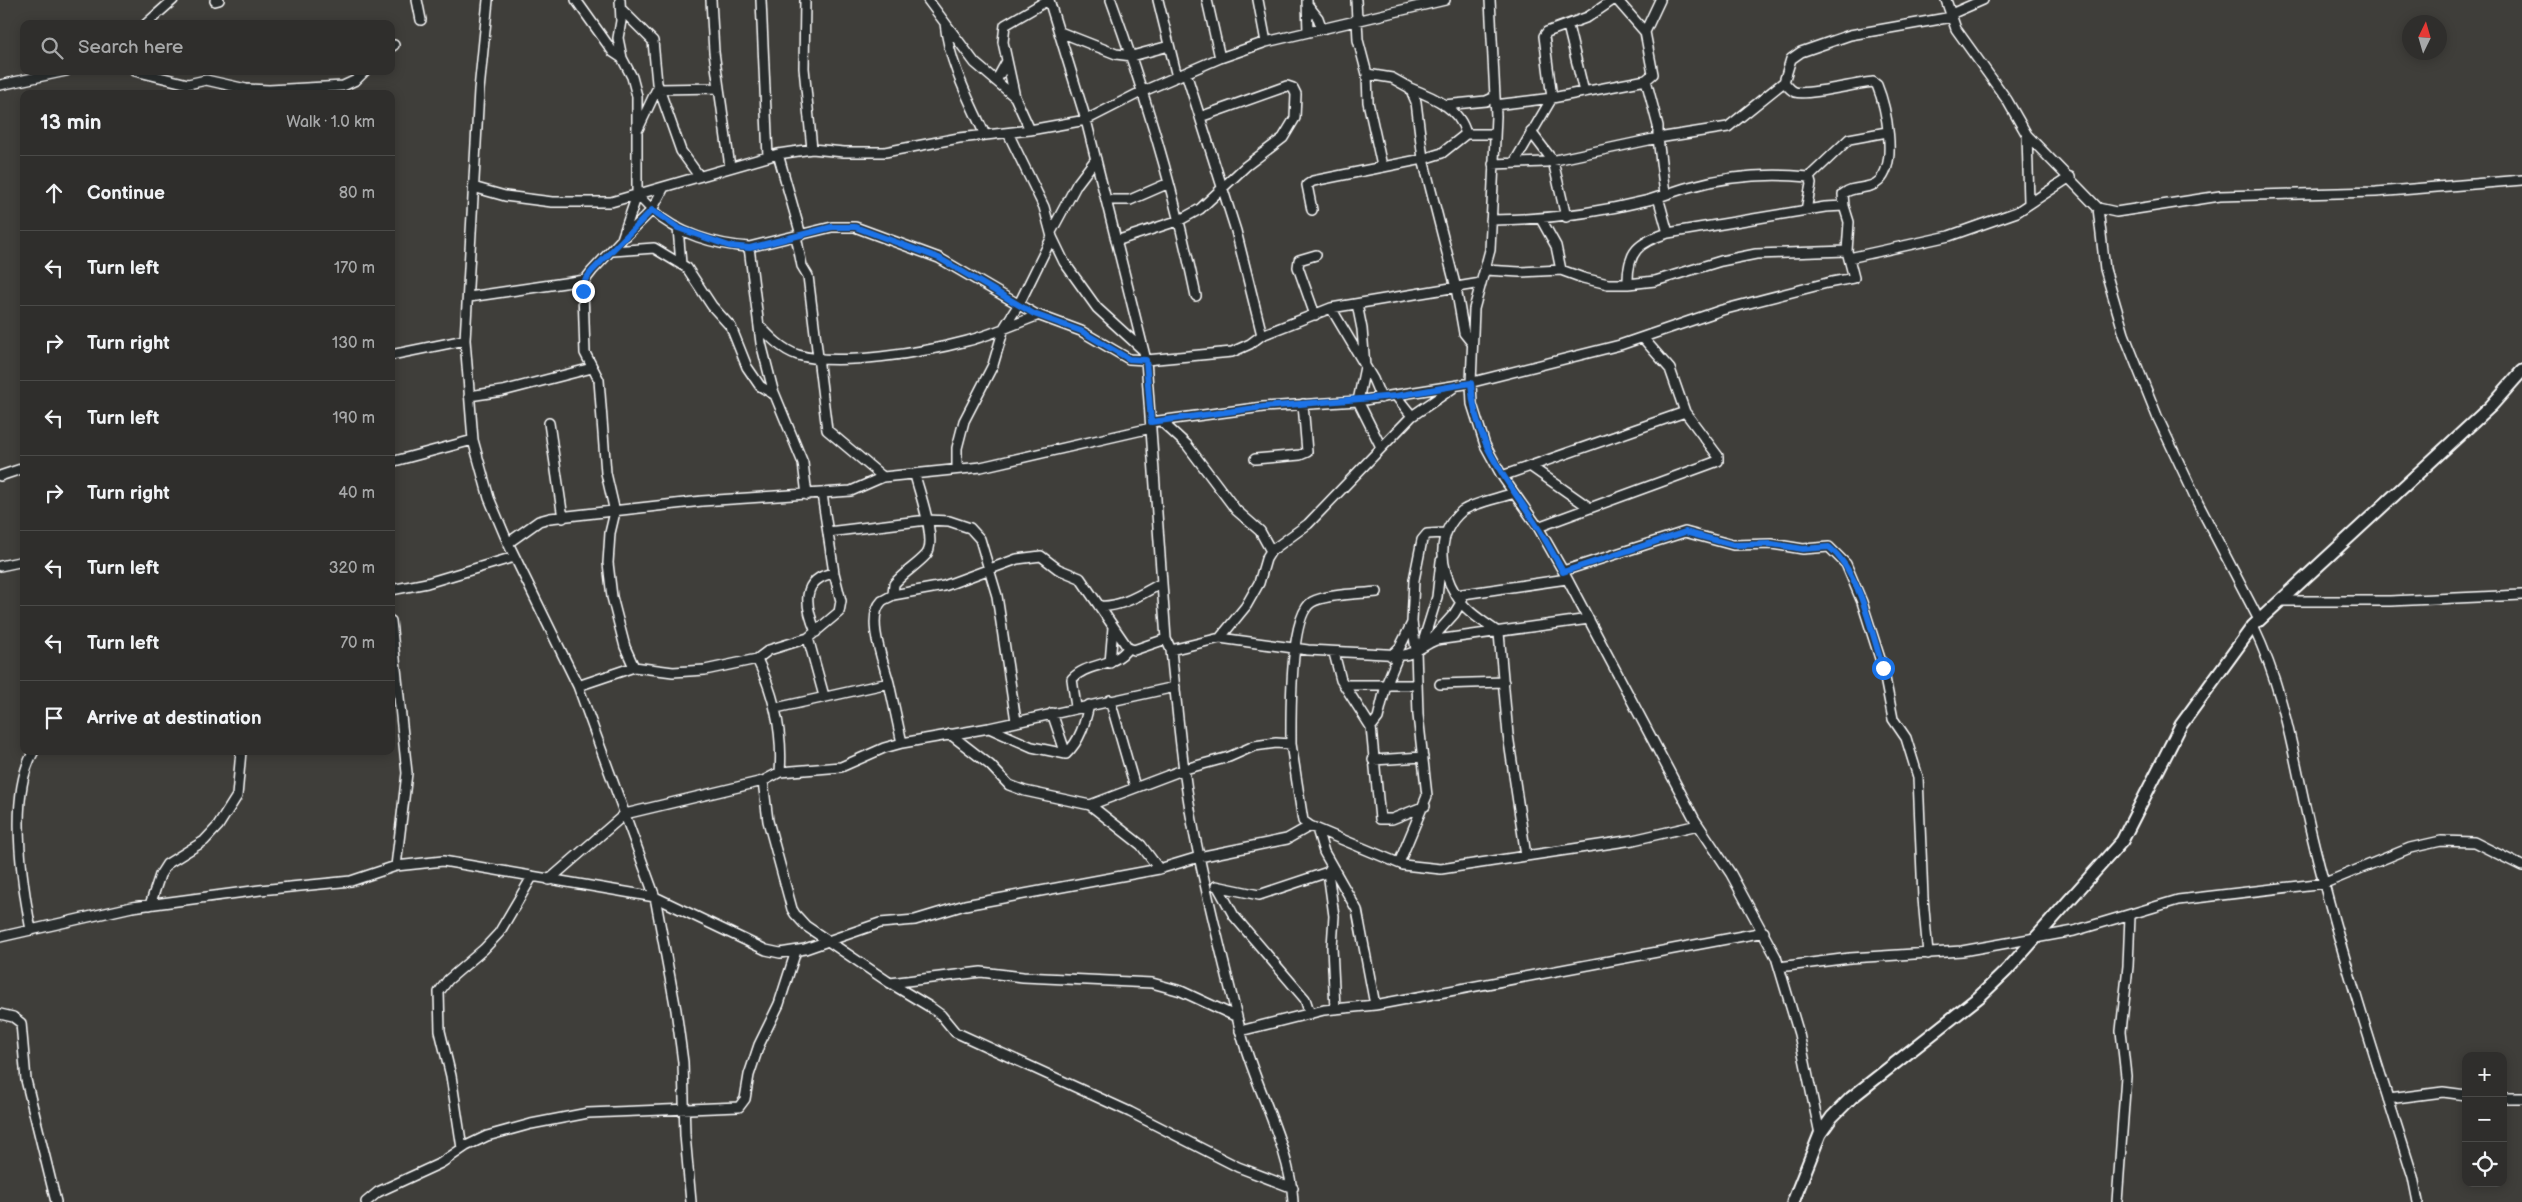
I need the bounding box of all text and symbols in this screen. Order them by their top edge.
north arrow [2402,15,2447,60]
search box [20,20,395,75]
icon: search [38,34,66,62]
text: Search here [78,36,183,59]
text: 13 min [40,110,102,135]
text: Walk · 1.0 km [286,113,375,132]
icon: ahead [40,179,68,207]
text: Continue [87,182,165,205]
text: 80 m [339,184,375,203]
icon: left [40,254,68,282]
text: Turn left [87,257,159,280]
text: 170 m [334,259,375,278]
route end [572,280,595,303]
icon: right [40,329,68,357]
text: Turn right [87,332,170,355]
text: 130 m [332,334,375,353]
icon: left [40,404,68,432]
text: Turn left [87,407,159,430]
text: 190 m [333,409,375,428]
icon: right [40,479,68,507]
text: Turn right [87,482,170,505]
text: 40 m [338,484,375,503]
icon: left [40,554,68,582]
text: Turn left [87,557,159,580]
text: 320 m [329,559,375,578]
icon: left [40,629,68,657]
text: Turn left [87,632,159,655]
text: 70 m [340,634,375,653]
route start [1872,657,1895,680]
icon: arrive [40,704,68,732]
text: Arrive at destination [87,707,262,730]
map controls [2462,1052,2507,1187]
button: + [2462,1052,2507,1097]
button: − [2462,1097,2507,1142]
button: locate [2462,1142,2507,1187]

